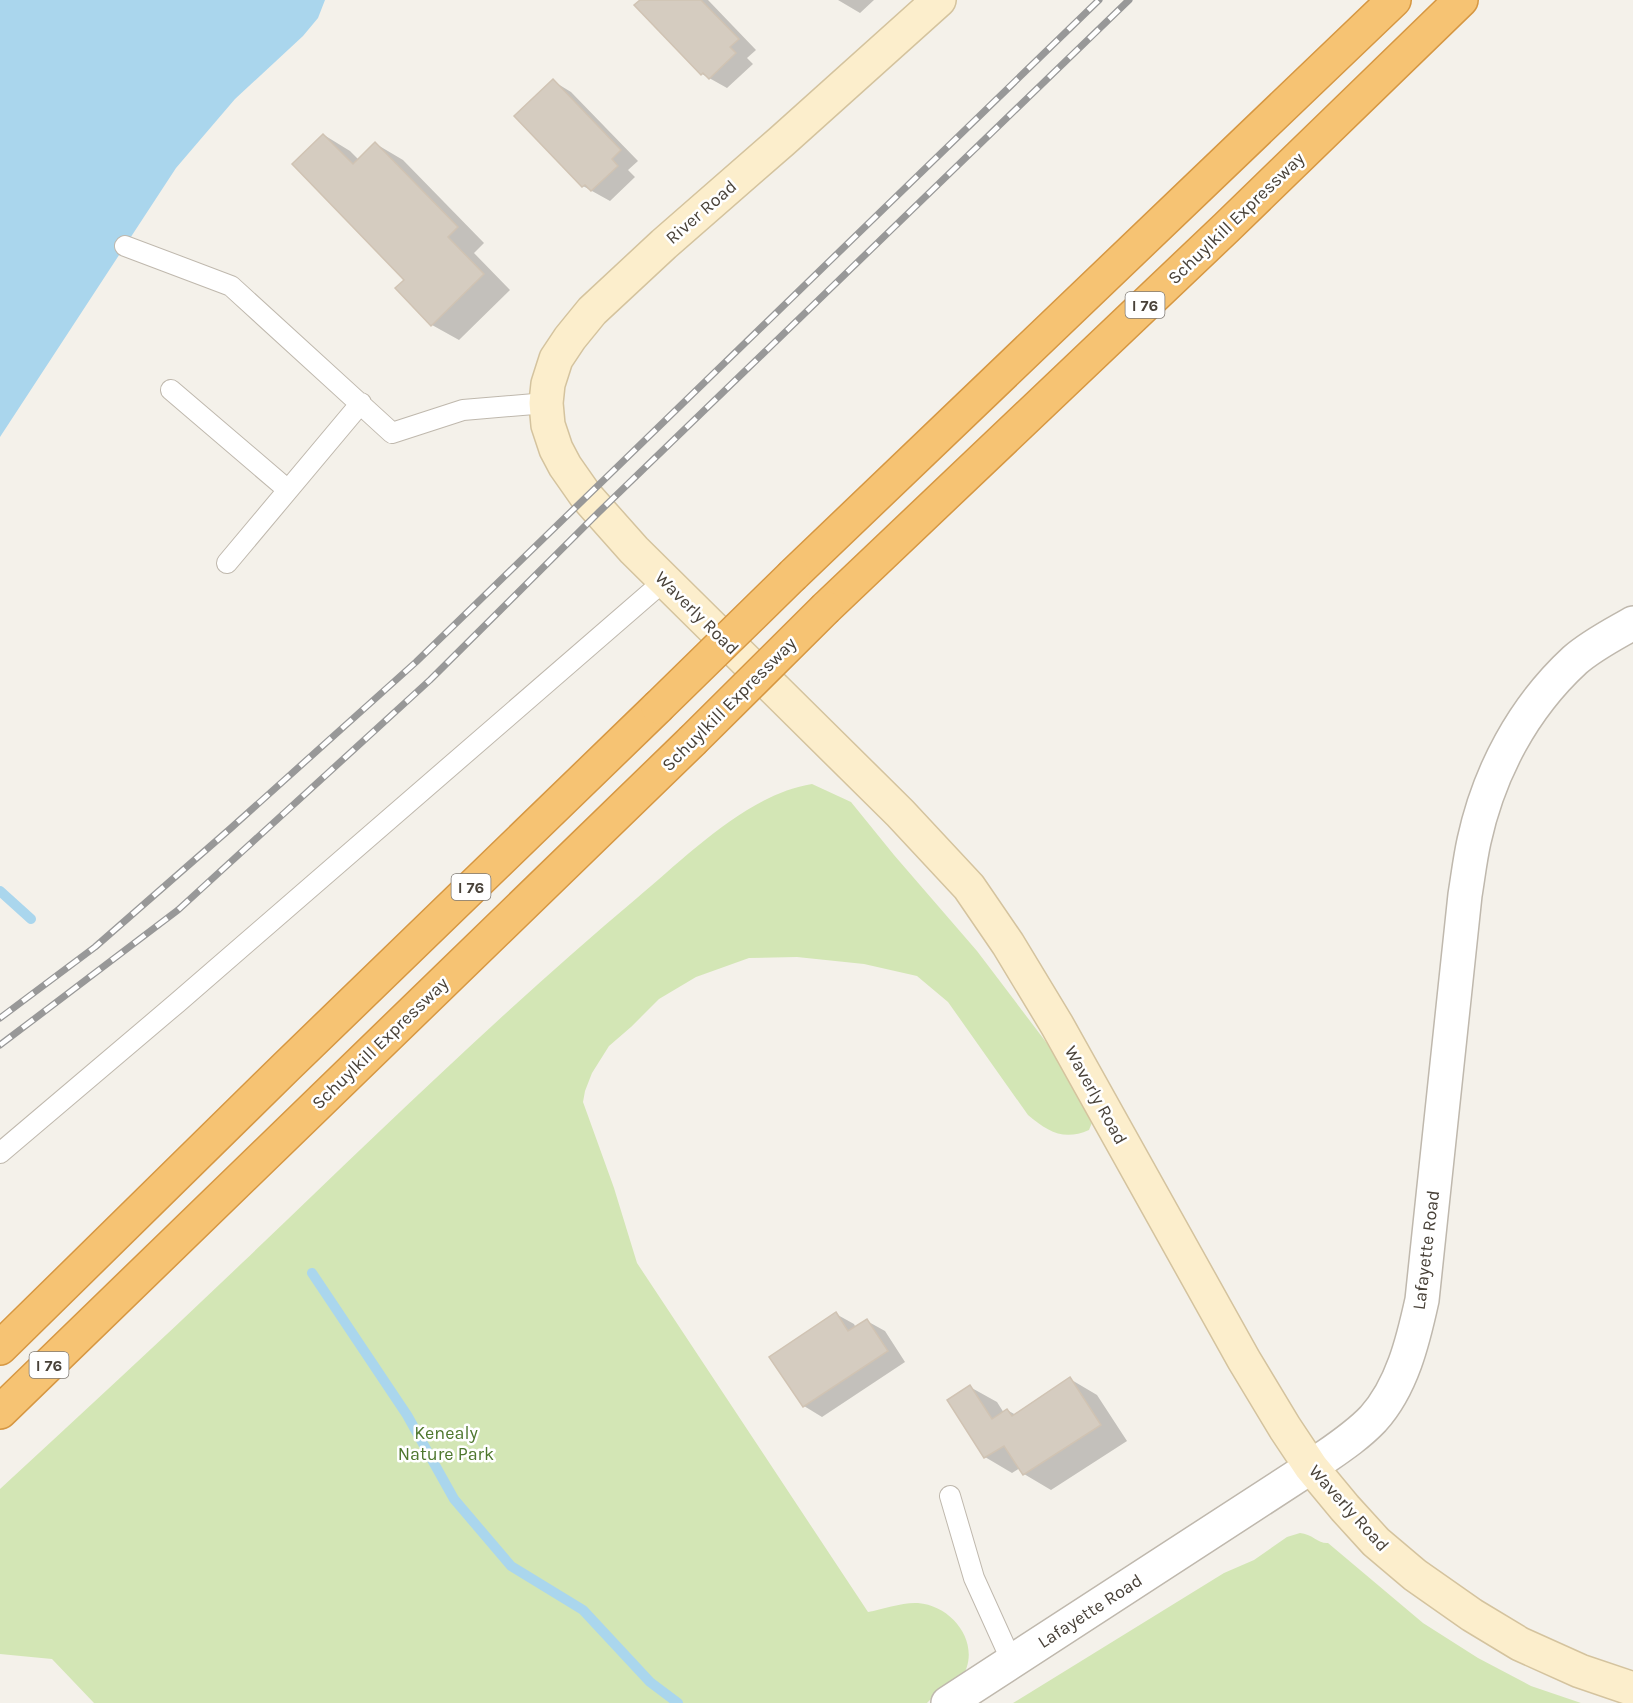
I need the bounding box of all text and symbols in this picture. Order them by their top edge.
street label: Schuylkill Expressway [1163,147,1309,289]
street label: River Road [661,175,741,249]
road number: I 76 [1126,292,1164,318]
street label: Waverly Road [651,567,743,659]
street label: Schuylkill Expressway [657,632,801,776]
road number: I 76 [452,874,490,900]
street label: Schuylkill Expressway [307,972,453,1114]
street label: Waverly Road [1060,1042,1132,1148]
street label: Lafayette Road [1408,1189,1444,1311]
road number: I 76 [29,1352,68,1378]
park label: Kenealy Nature Park [398,1422,494,1465]
street label: Waverly Road [1304,1460,1394,1556]
street label: Lafayette Road [1033,1569,1147,1653]

